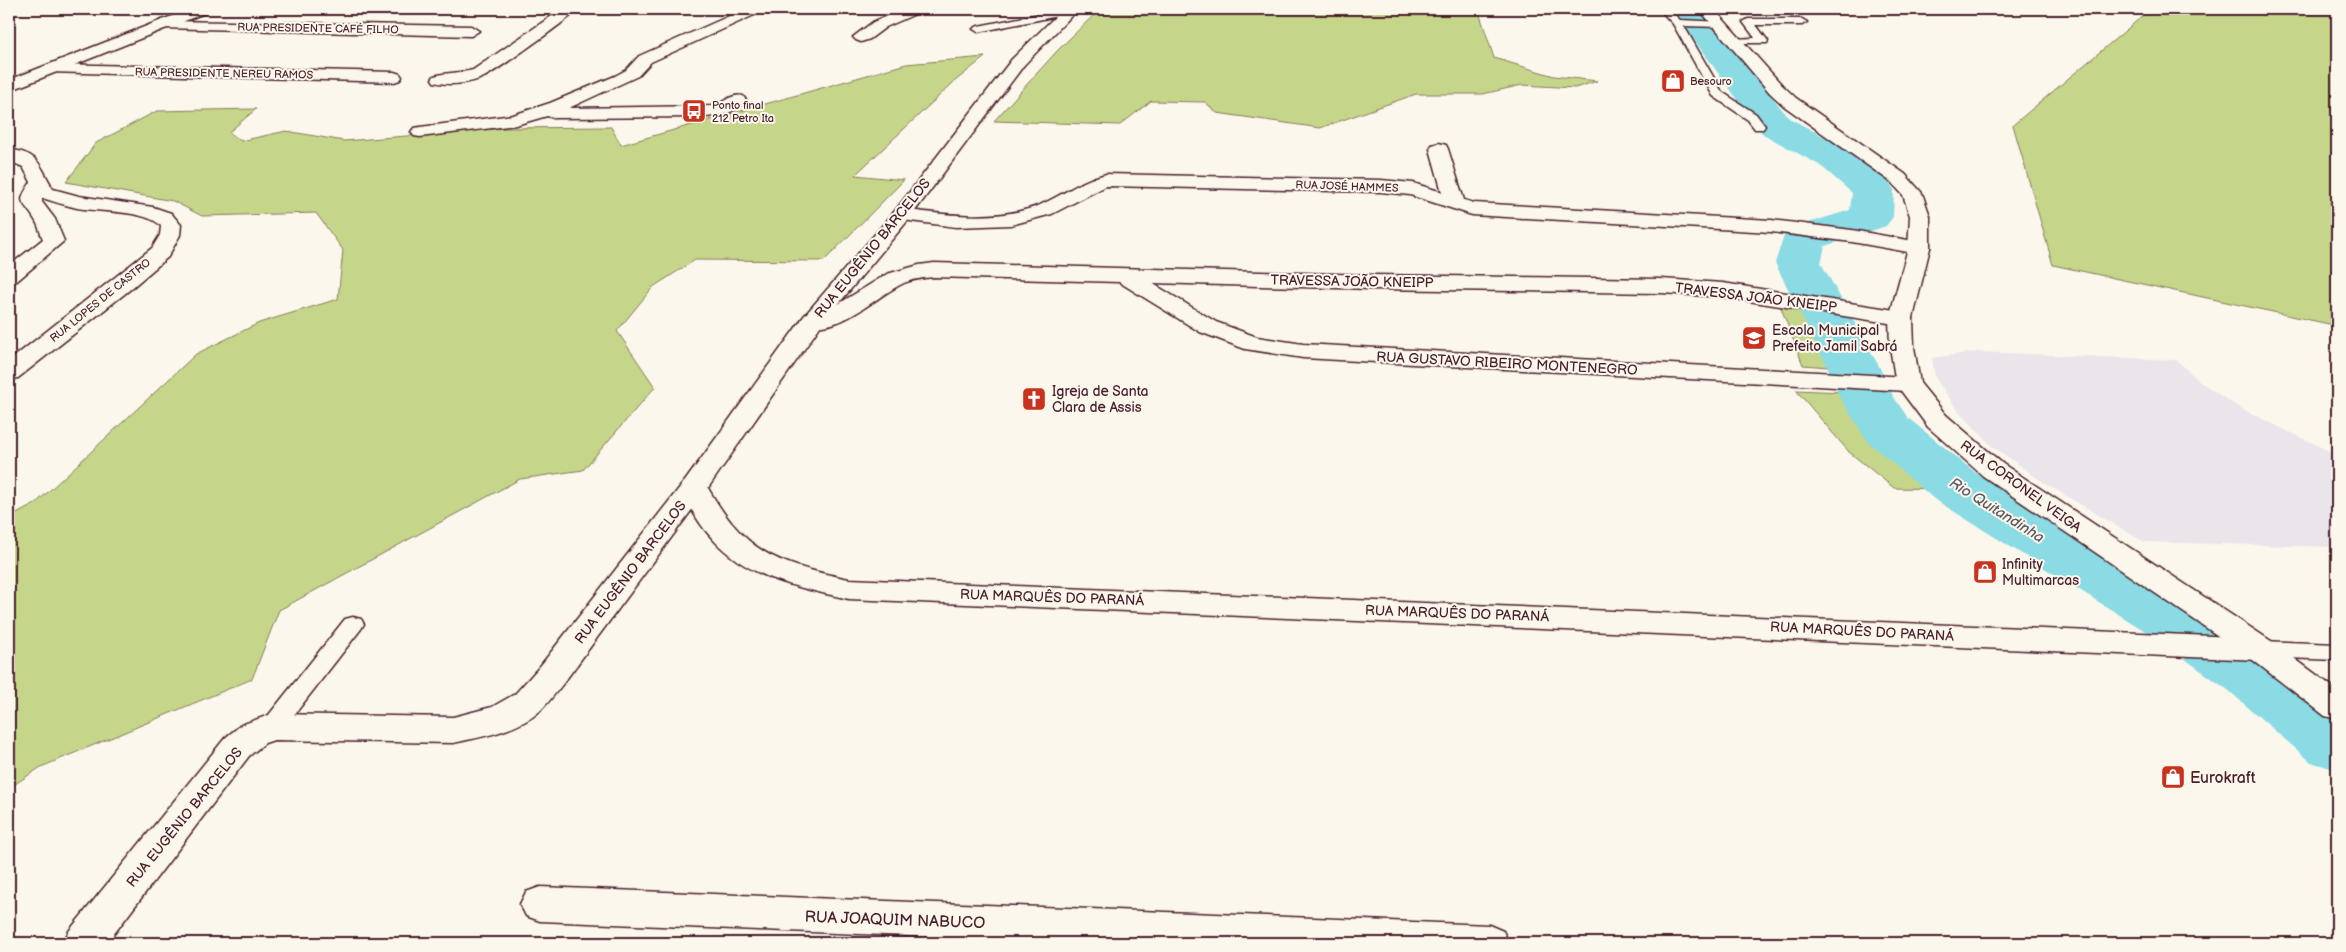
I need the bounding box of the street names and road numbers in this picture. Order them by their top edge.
street label: RUA PRESIDENTE CAFÉ FILHO [237,20,399,36]
street label: RUA PRESIDENTE NEREU RAMOS [135,65,314,82]
street label: RUA EUGÊNIO BARCELOS [810,174,934,322]
street label: RUA JOSÉ HAMMES [1295,177,1399,195]
street label: RUA LOPES DE CASTRO [47,256,153,345]
street label: TRAVESSA JOÃO KNEIPP [1270,271,1434,291]
street label: TRAVESSA JOÃO KNEIPP [1674,278,1838,316]
street label: RUA GUSTAVO RIBEIRO MONTENEGRO [1376,348,1638,379]
street label: RUA CORONEL VEIGA [1957,437,2085,536]
street label: RUA EUGÊNIO BARCELOS [570,497,690,647]
street label: RUA MARQUÊS DO PARANÁ [960,585,1145,609]
street label: RUA MARQUÊS DO PARANÁ [1365,601,1550,625]
street label: RUA MARQUÊS DO PARANÁ [1770,617,1955,645]
street label: RUA EUGÊNIO BARCELOS [122,743,246,891]
street label: RUA JOAQUIM NABUCO [804,908,986,933]

